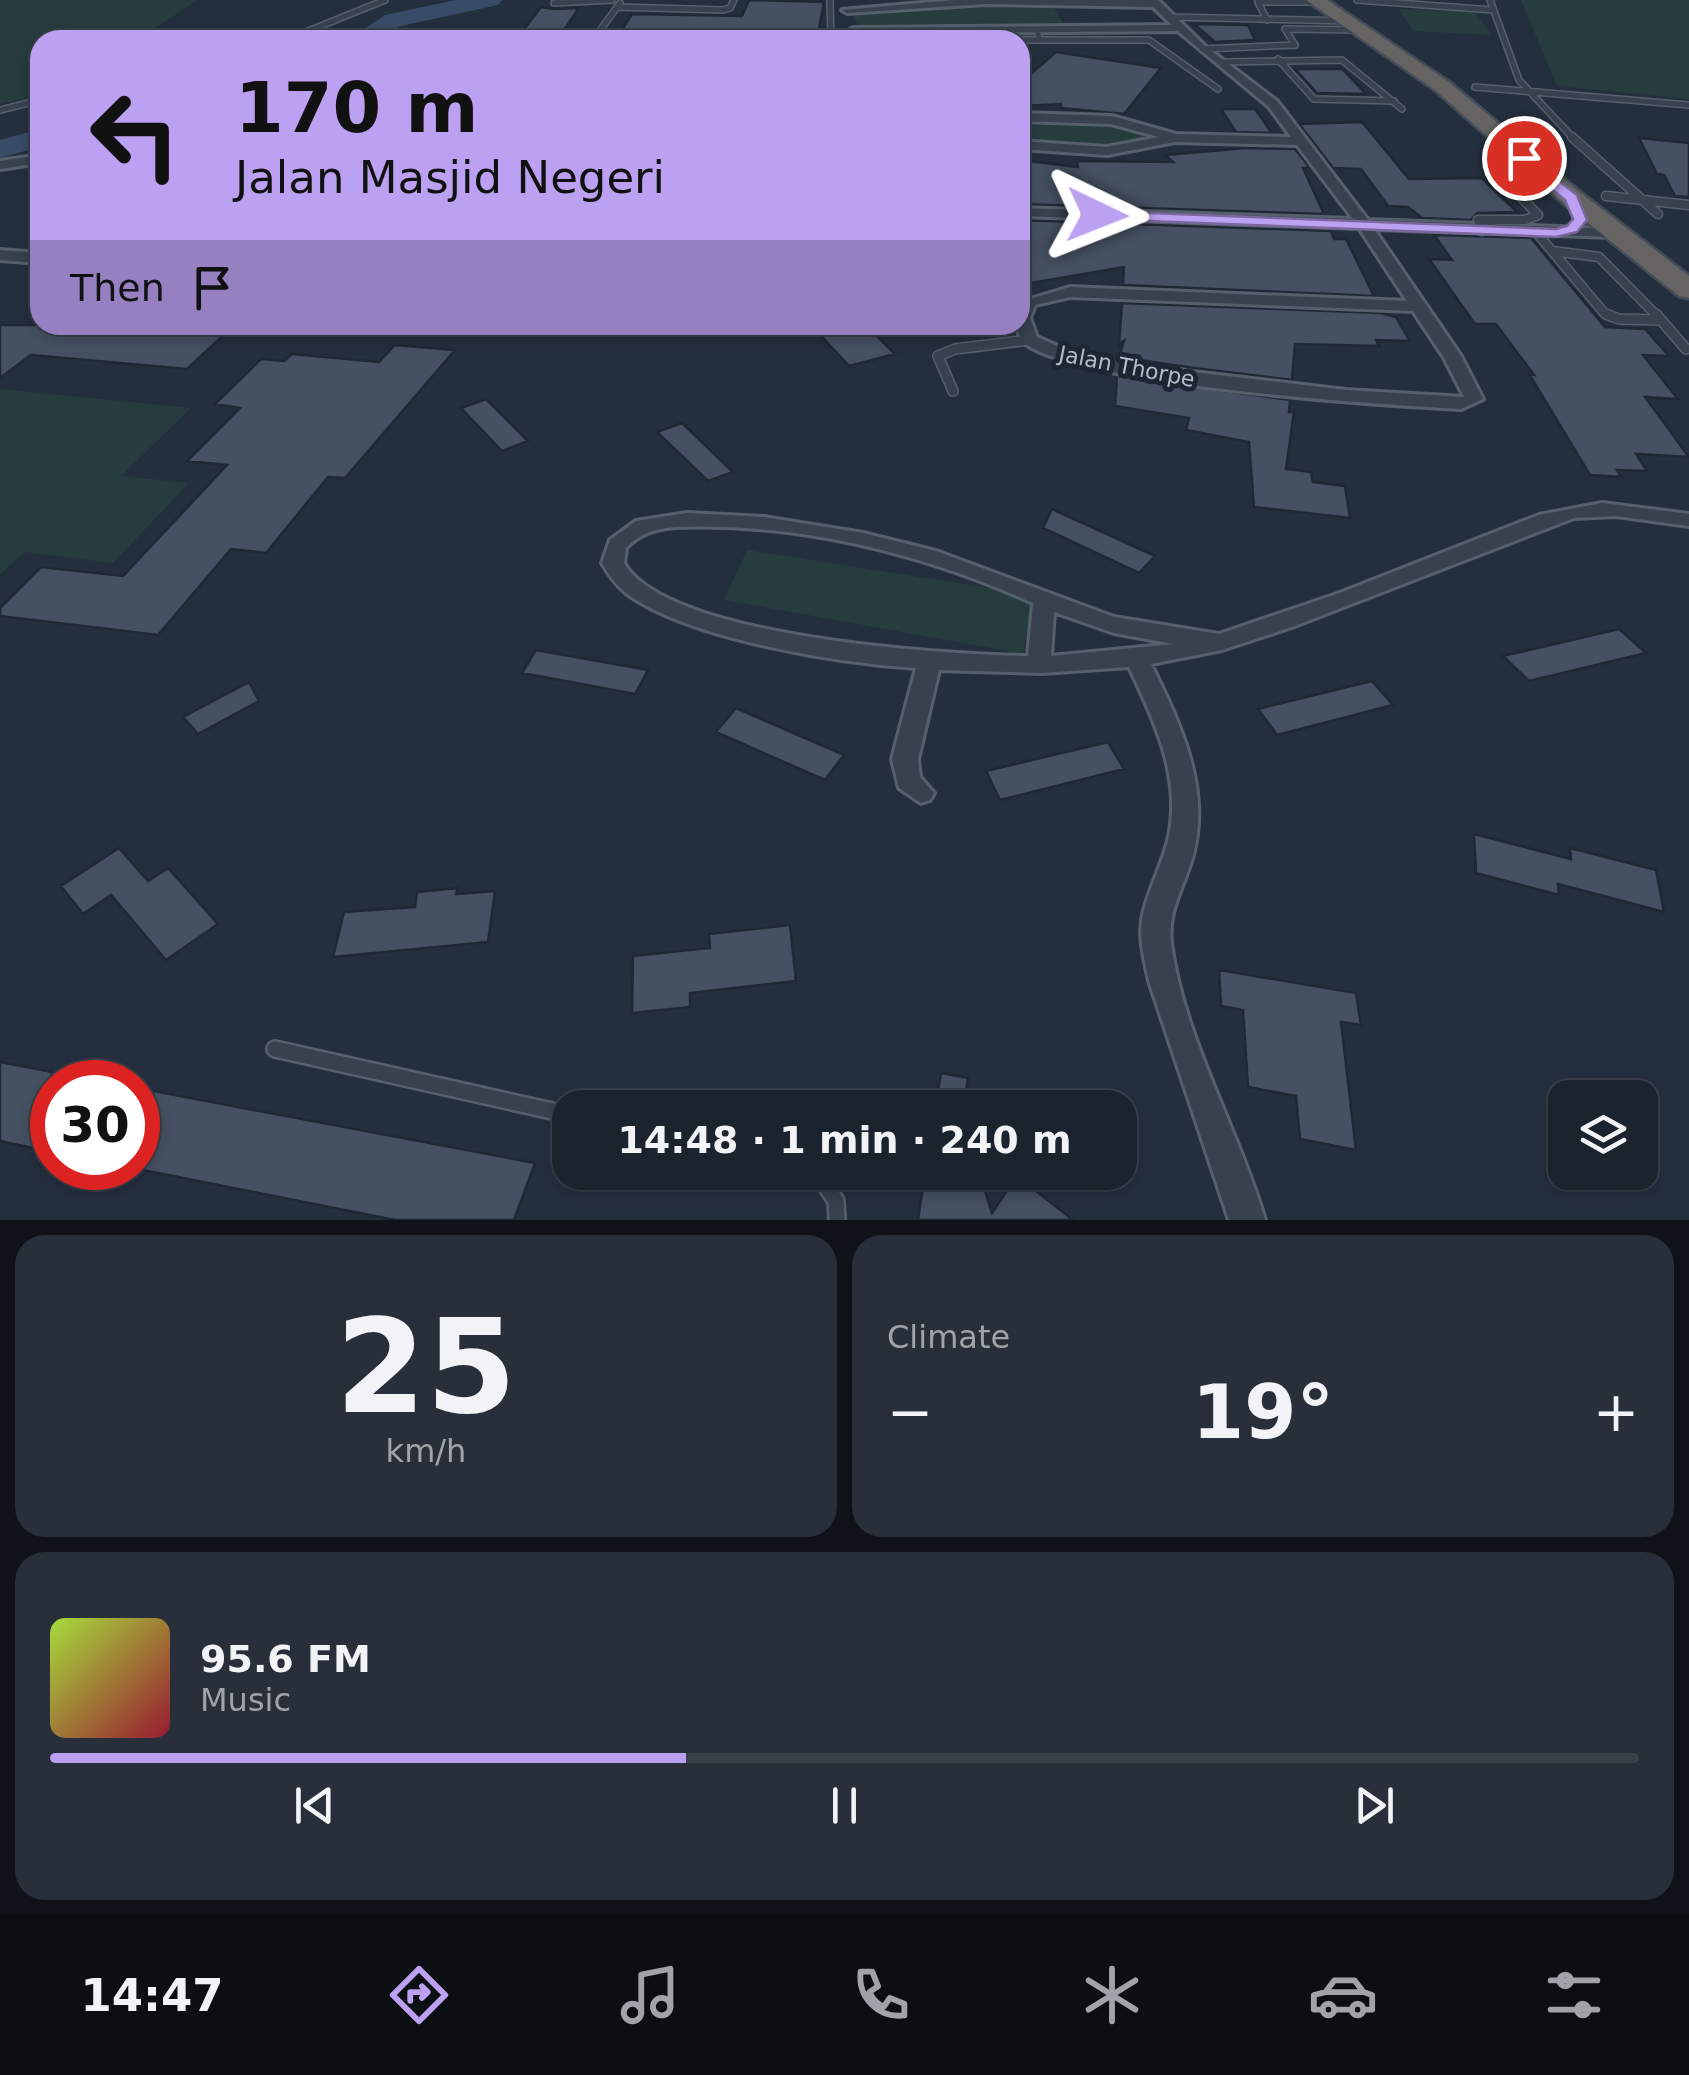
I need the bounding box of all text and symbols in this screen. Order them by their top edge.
text: 170 m [235,67,478,149]
icon: left [70,70,200,200]
pin [1482,116,1567,201]
icon: arrive [1497,131,1552,186]
text: Jalan Masjid Negeri [235,151,665,204]
position arrow [1045,163,1149,267]
icon: arrive [185,260,240,315]
text: Then [70,266,165,310]
street label: Jalan Thorpe [1055,341,1197,392]
speed limit sign: 30 [30,1060,160,1190]
map controls [1548,1080,1658,1190]
button: layers [1548,1080,1658,1190]
text: 14:48 · 1 min · 240 m [617,1118,1072,1162]
text: 25 [336,1291,516,1443]
text: Climate [887,1318,1010,1356]
text: 19° [1192,1368,1334,1456]
text: − [887,1380,933,1444]
text: + [1593,1380,1639,1444]
text: km/h [386,1432,466,1470]
text: 95.6 FM [200,1637,371,1681]
text: Music [200,1681,291,1719]
icon: previous [287,1778,342,1833]
icon: pause [817,1778,872,1833]
icon: next [1347,1778,1402,1833]
icon: directions [384,1960,454,2030]
icon: music [615,1960,685,2030]
icon: phone [846,1960,916,2030]
icon: climate [1077,1960,1147,2030]
icon: car [1308,1960,1378,2030]
icon: filters [1539,1960,1609,2030]
text: 14:47 [80,1969,224,2022]

